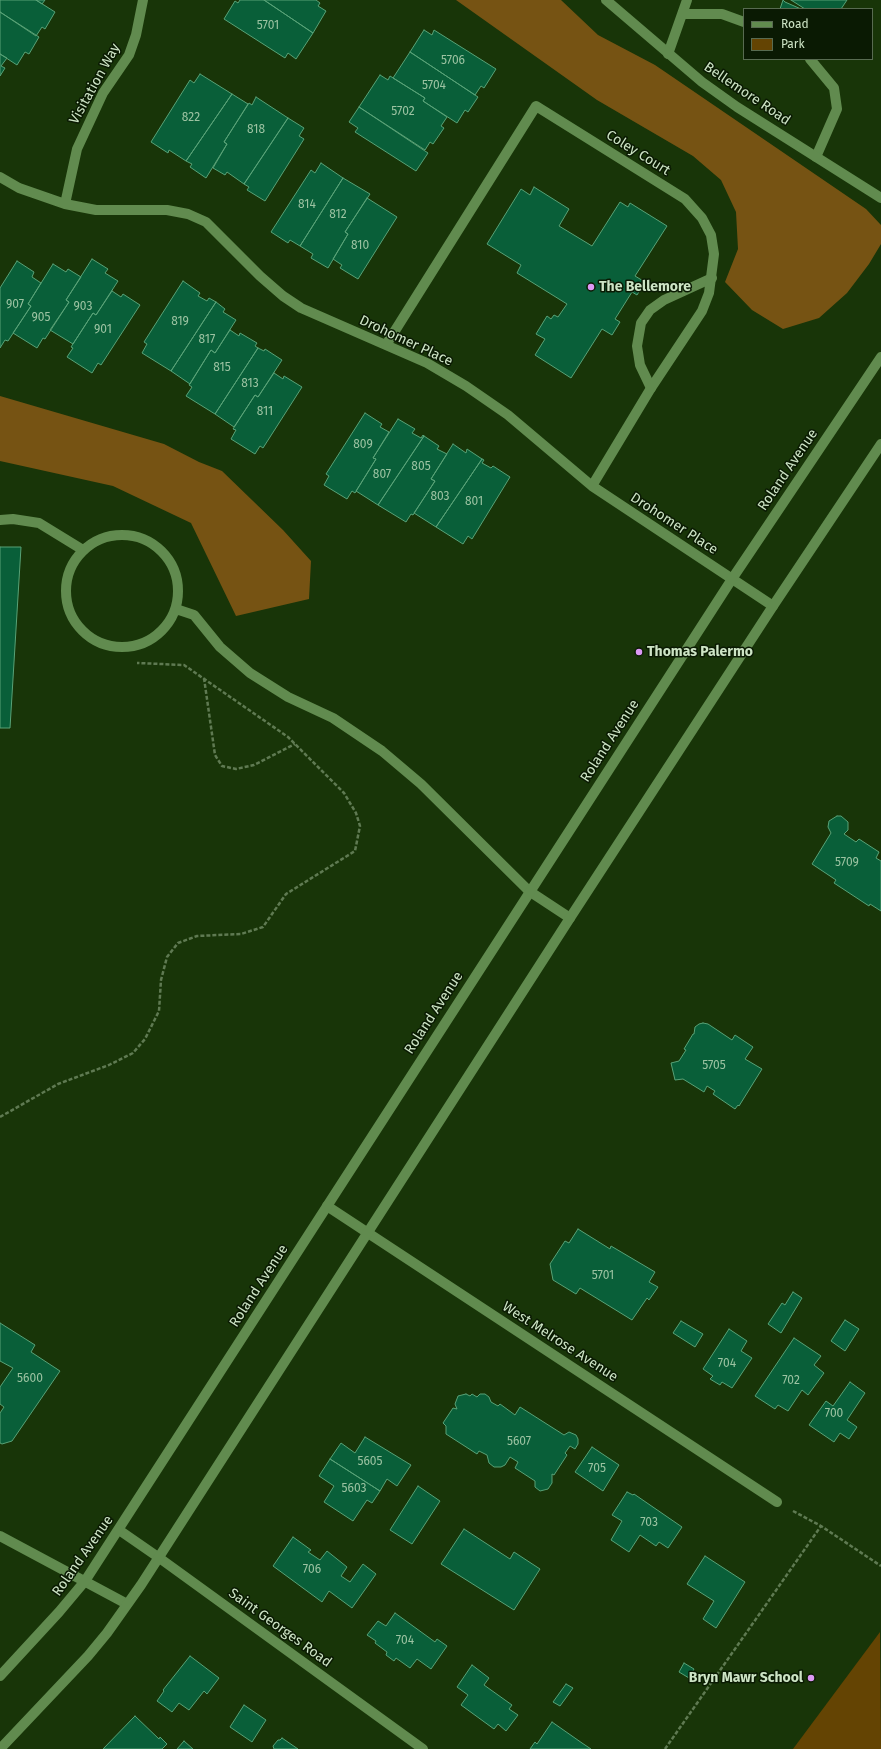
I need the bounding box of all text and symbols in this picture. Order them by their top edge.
legend [743,8,873,60]
text: Road [781,17,809,31]
house number: 5701 [257,19,279,33]
text: Park [781,37,805,51]
street label: Visitation Way [66,41,124,127]
house number: 5706 [441,54,465,68]
street label: Bellemore Road [701,59,793,129]
house number: 5704 [422,79,446,93]
house number: 5702 [391,105,415,119]
house number: 822 [182,111,200,125]
house number: 818 [247,123,265,137]
street label: Coley Court [603,127,673,179]
house number: 814 [298,198,316,212]
house number: 812 [329,208,347,222]
house number: 810 [351,239,369,253]
place label: The Bellemore [599,279,691,295]
marker: The Bellemore [586,282,596,292]
house number: 907 [6,298,24,312]
house number: 903 [74,300,92,314]
house number: 905 [31,311,51,325]
street label: Drohomer Place [357,312,455,370]
house number: 819 [171,315,189,329]
house number: 901 [94,323,112,337]
house number: 817 [199,333,215,347]
house number: 815 [213,361,231,375]
house number: 813 [241,377,259,391]
house number: 811 [257,405,273,419]
street label: Roland Avenue [755,426,821,514]
house number: 809 [353,438,373,452]
house number: 805 [411,460,431,474]
house number: 807 [373,468,391,482]
street label: Drohomer Place [627,489,721,559]
house number: 803 [430,490,450,504]
house number: 801 [465,495,483,509]
place label: Thomas Palermo [647,644,753,660]
marker: Thomas Palermo [634,647,644,657]
street label: Roland Avenue [577,697,643,785]
house number: 5709 [835,856,859,870]
street label: Roland Avenue [401,969,467,1057]
house number: 5705 [702,1059,726,1073]
street label: Roland Avenue [226,1242,292,1330]
house number: 5701 [592,1269,614,1283]
street label: West Melrose Avenue [499,1298,621,1386]
house number: 704 [718,1357,736,1371]
house number: 5600 [17,1372,43,1386]
house number: 702 [782,1374,800,1388]
house number: 700 [825,1407,843,1421]
house number: 5607 [507,1435,531,1449]
house number: 5605 [357,1455,383,1469]
house number: 705 [588,1462,606,1476]
house number: 5603 [342,1482,366,1496]
street label: Roland Avenue [49,1512,117,1600]
house number: 703 [640,1516,658,1530]
house number: 706 [303,1563,321,1577]
street label: Saint Georges Road [225,1585,335,1671]
house number: 704 [396,1634,414,1648]
place label: Bryn Mawr School [689,1670,803,1686]
marker: Bryn Mawr School [806,1673,816,1683]

